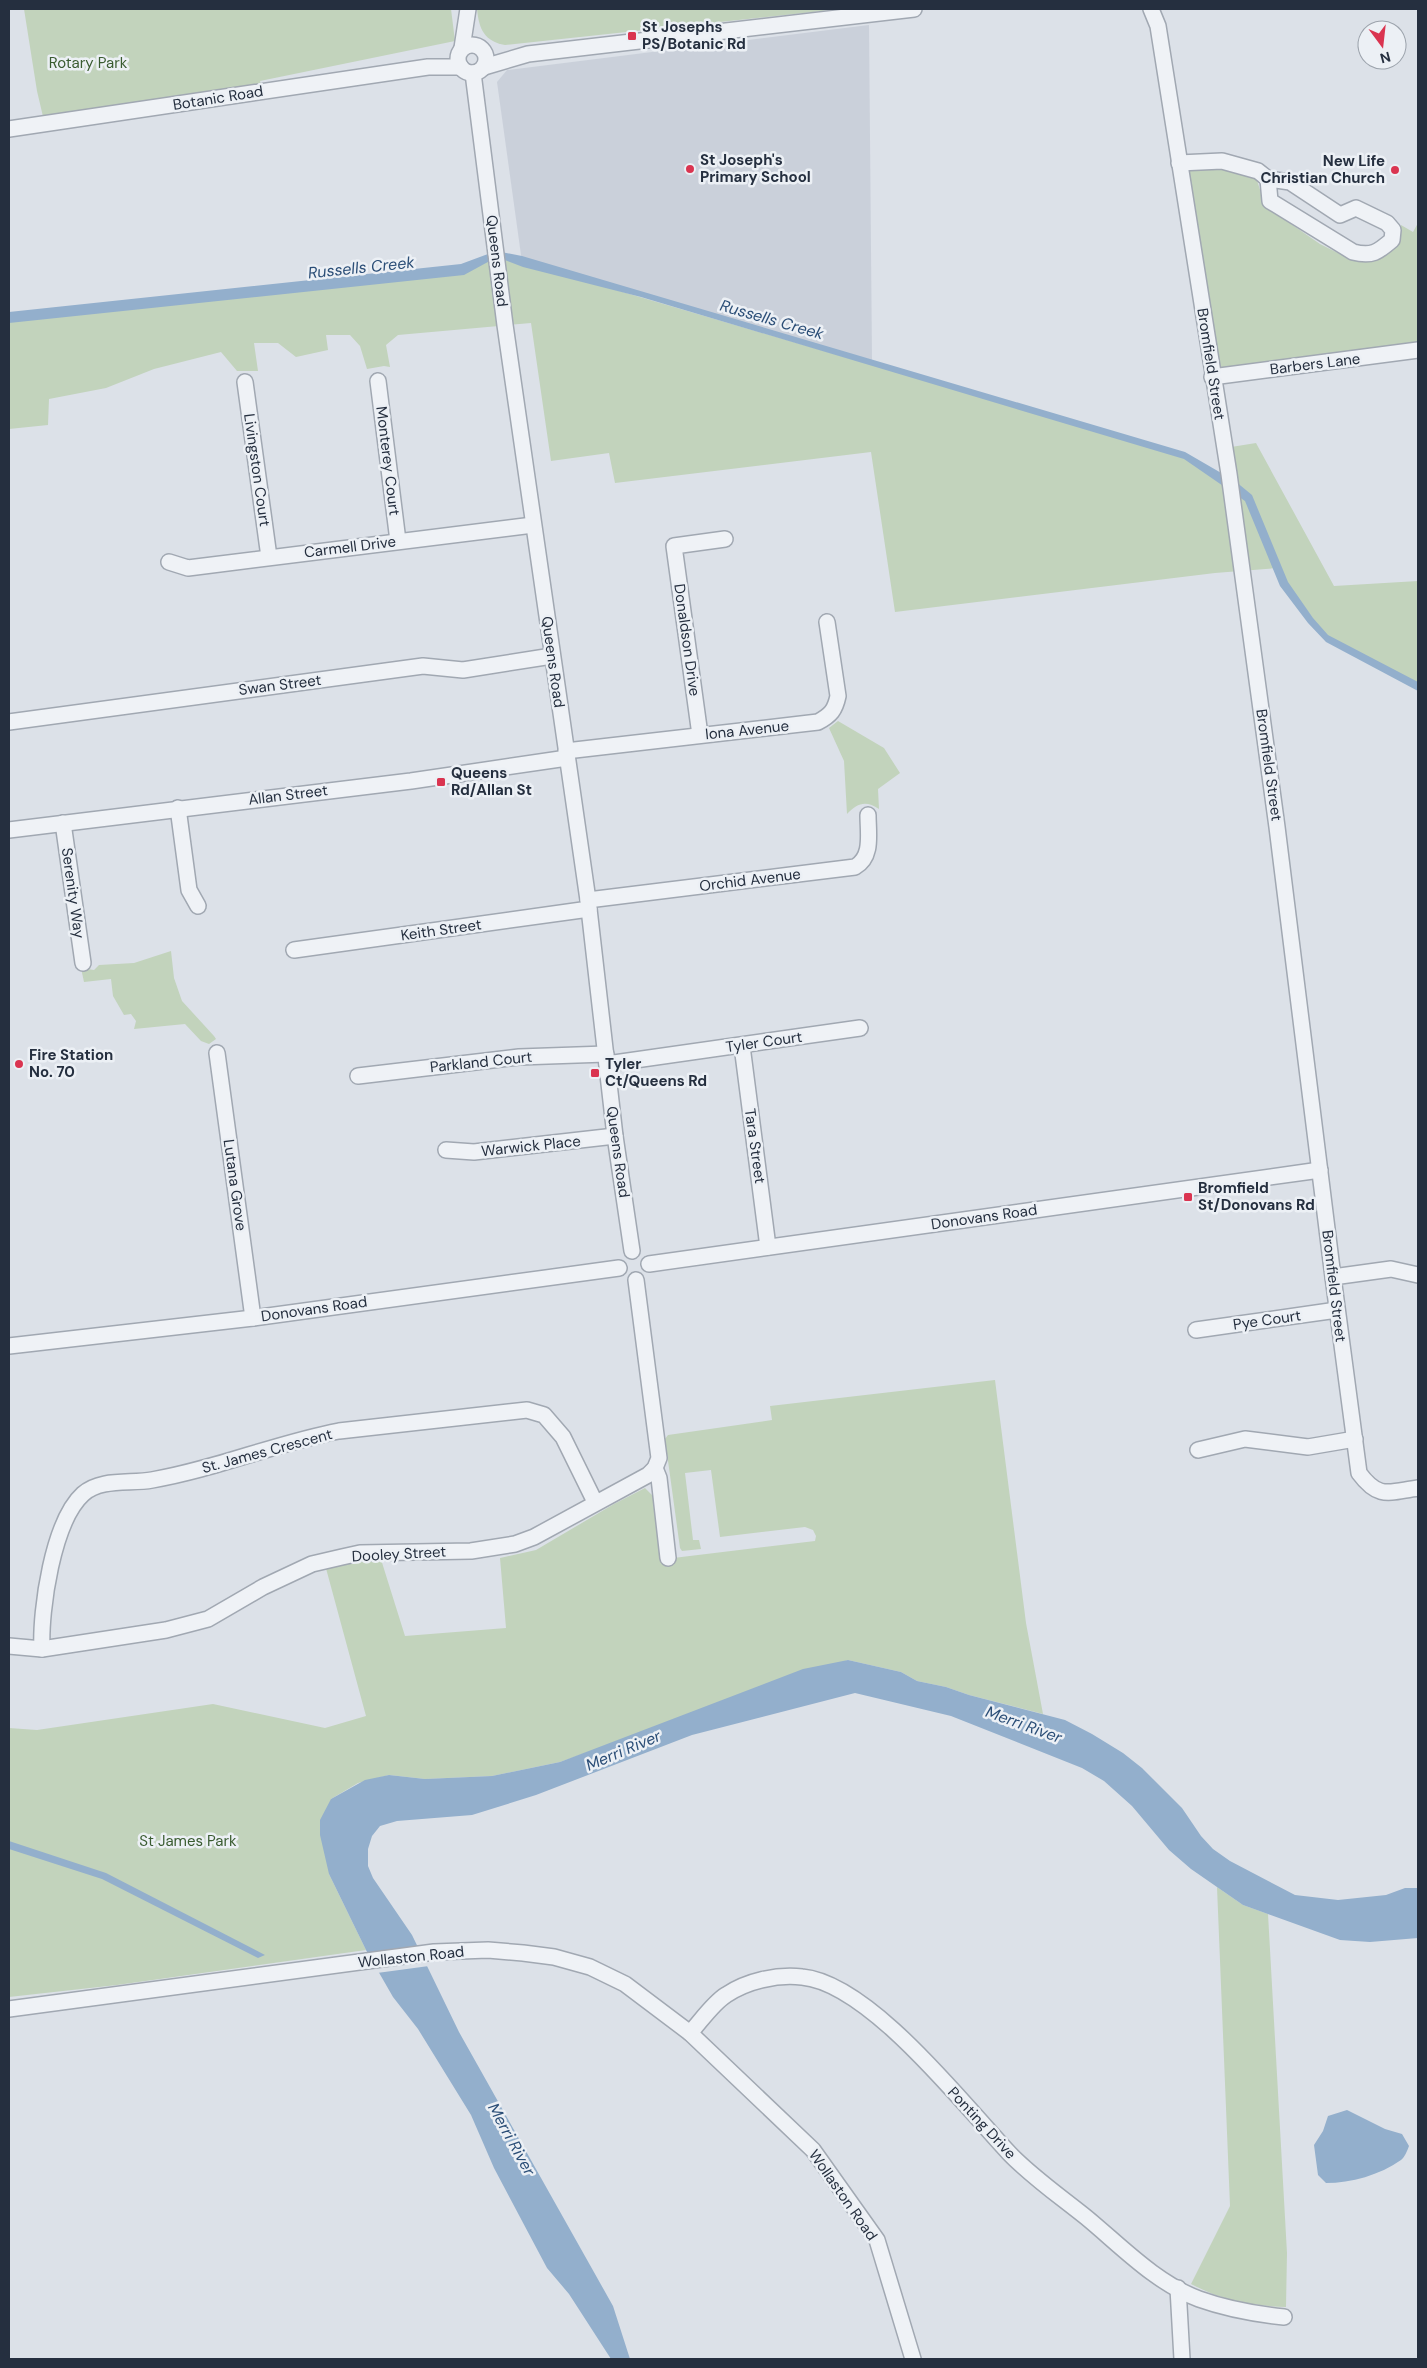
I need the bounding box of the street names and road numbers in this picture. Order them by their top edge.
street label: Botanic Road [171,81,265,115]
street label: Queens Road [481,214,513,308]
street label: Bromfield Street [1192,307,1230,421]
street label: Barbers Lane [1269,349,1361,379]
street label: Monterey Court [371,405,405,517]
street label: Livingston Court [239,412,275,528]
street label: Carmell Drive [303,531,397,563]
street label: Donaldson Drive [669,583,705,697]
street label: Queens Road [537,615,569,709]
street label: Swan Street [238,670,323,700]
street label: Bromfield Street [1251,708,1287,822]
street label: Iona Avenue [704,716,790,744]
street label: Allan Street [247,780,329,810]
street label: Serenity Way [57,846,89,940]
street label: Orchid Avenue [698,864,802,896]
street label: Keith Street [399,914,483,946]
street label: Tyler Court [724,1027,804,1057]
street label: Parkland Court [429,1047,533,1077]
street label: Queens Road [602,1105,634,1199]
street label: Tara Street [740,1107,770,1185]
street label: Warwick Place [480,1131,582,1161]
street label: Lutana Grove [219,1138,251,1232]
street label: Donovans Road [930,1200,1038,1234]
street label: Bromfield Street [1317,1229,1351,1343]
street label: Donovans Road [260,1292,368,1326]
street label: Pye Court [1232,1305,1302,1335]
street label: St. James Crescent [200,1424,335,1478]
street label: Dooley Street [351,1542,447,1566]
street label: Wollaston Road [357,1941,465,1973]
street label: Ponting Drive [943,2083,1021,2163]
street label: Wollaston Road [804,2146,882,2244]

